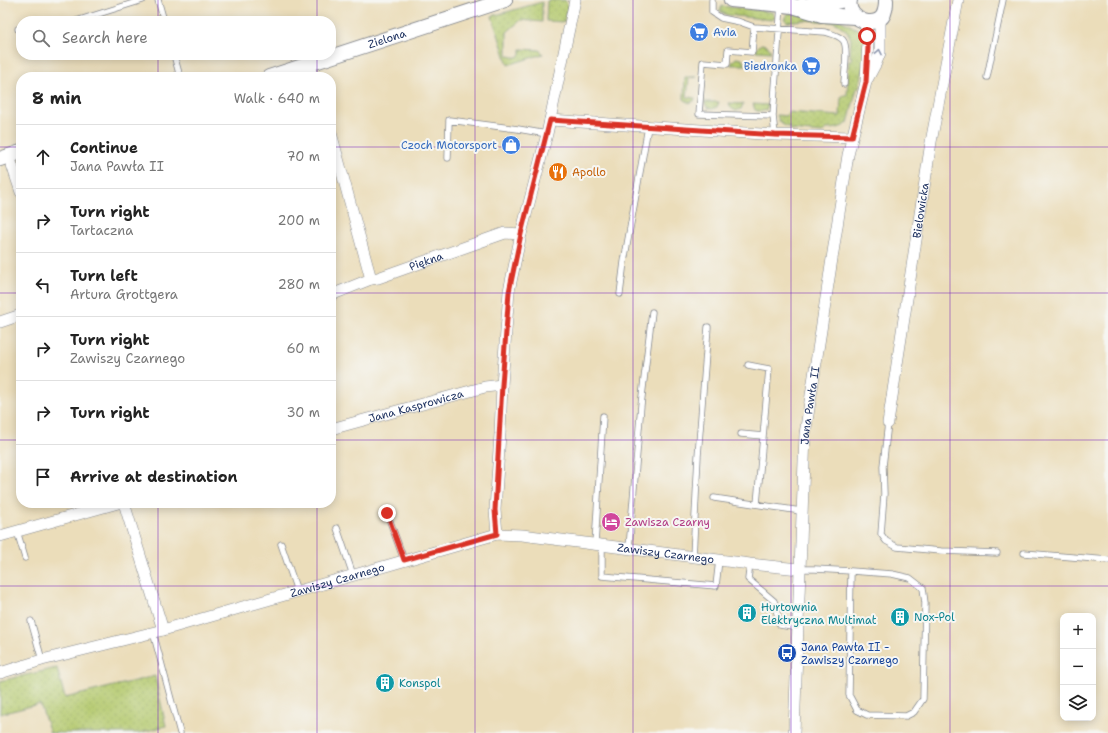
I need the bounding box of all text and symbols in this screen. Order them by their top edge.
search box [16,16,336,60]
supermarket icon: Avia [688,21,710,43]
street label: Zielona [366,25,408,52]
place label: Avia [713,25,737,40]
icon: search [30,27,52,49]
route start [858,27,876,45]
text: Search here [62,28,148,48]
one-way arrow [874,49,883,55]
supermarket icon: Biedronka [800,55,822,77]
place label: Biedronka [744,59,797,74]
text: 8 min [32,87,82,109]
text: Walk · 640 m [234,90,320,107]
shop icon: Czoch Motorsport [500,134,522,156]
text: Continue [70,138,138,158]
place label: Czoch Motorsport [401,138,497,153]
icon: ahead [32,146,54,168]
text: 70 m [286,148,320,165]
text: Jana Pawła II [70,158,164,175]
restaurant icon: Apollo [547,161,569,183]
place label: Apollo [572,165,606,180]
street label: Bielowicka [909,182,932,239]
text: Turn right [70,202,150,222]
icon: right [32,210,54,232]
text: 200 m [278,212,320,229]
text: Tartaczna [70,222,133,239]
street label: Piękna [407,248,445,274]
text: Turn left [70,266,138,286]
icon: left [32,274,54,296]
text: 280 m [278,276,320,293]
text: Artura Grottgera [70,286,178,303]
text: Turn right [70,330,150,350]
icon: right [32,338,54,360]
text: 60 m [287,340,320,357]
text: Zawiszy Czarnego [70,350,185,367]
street label: Jana Pawła II [797,365,823,445]
street label: Jana Kasprowicza [367,386,465,426]
icon: right [32,402,54,424]
text: Turn right [70,403,150,423]
text: 30 m [286,404,320,421]
icon: arrive [32,466,54,488]
text: Arrive at destination [70,467,238,487]
route end [378,504,396,522]
hotel icon: Zawisza Czarny [600,511,622,533]
place label: Zawisza Czarny [625,515,710,530]
street label: Zawiszy Czarnego [616,540,715,567]
street label: Zawiszy Czarnego [288,559,387,601]
place label: Hurtownia Elektryczna Multimat [761,600,877,628]
building icon: Hurtownia Elektryczna Multimat [736,602,758,624]
building icon: Nox-Pol [889,606,911,628]
place label: Nox-Pol [914,610,955,625]
map controls [1060,613,1096,721]
button: + [1060,613,1096,649]
place label: Jana Pawła II - Zawiszy Czarnego [801,640,899,668]
bus stop icon: Jana Pawła II - Zawiszy Czarnego [776,642,798,664]
button: − [1060,649,1096,685]
building icon: Konspol [374,672,396,694]
place label: Konspol [399,676,441,691]
button: layers [1060,685,1096,721]

